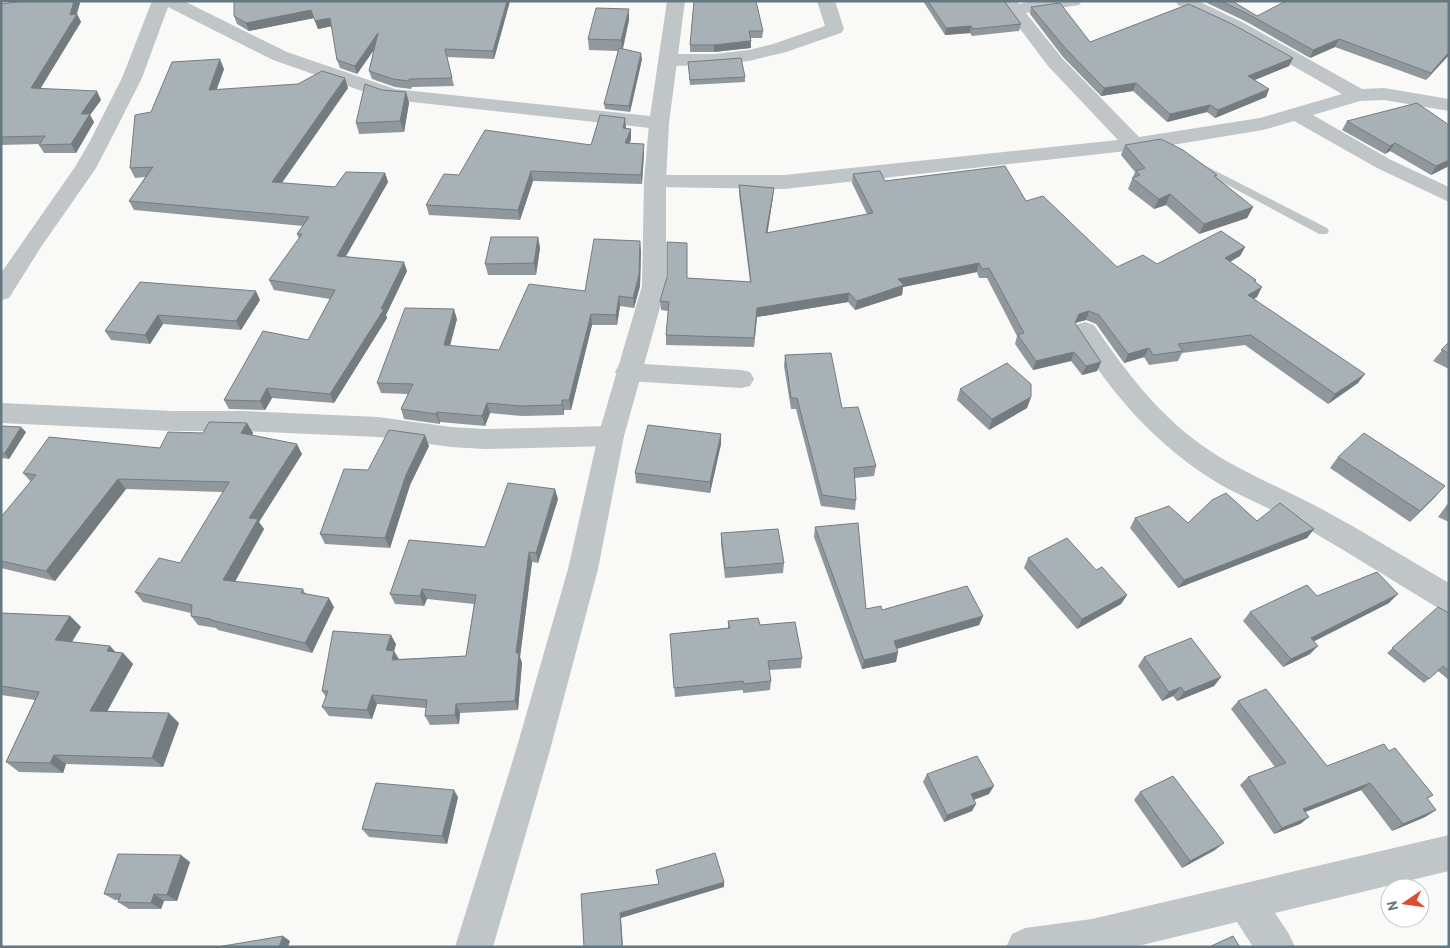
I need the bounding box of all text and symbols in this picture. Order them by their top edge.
north arrow [1380,878,1430,928]
text: N [1383,900,1401,912]

